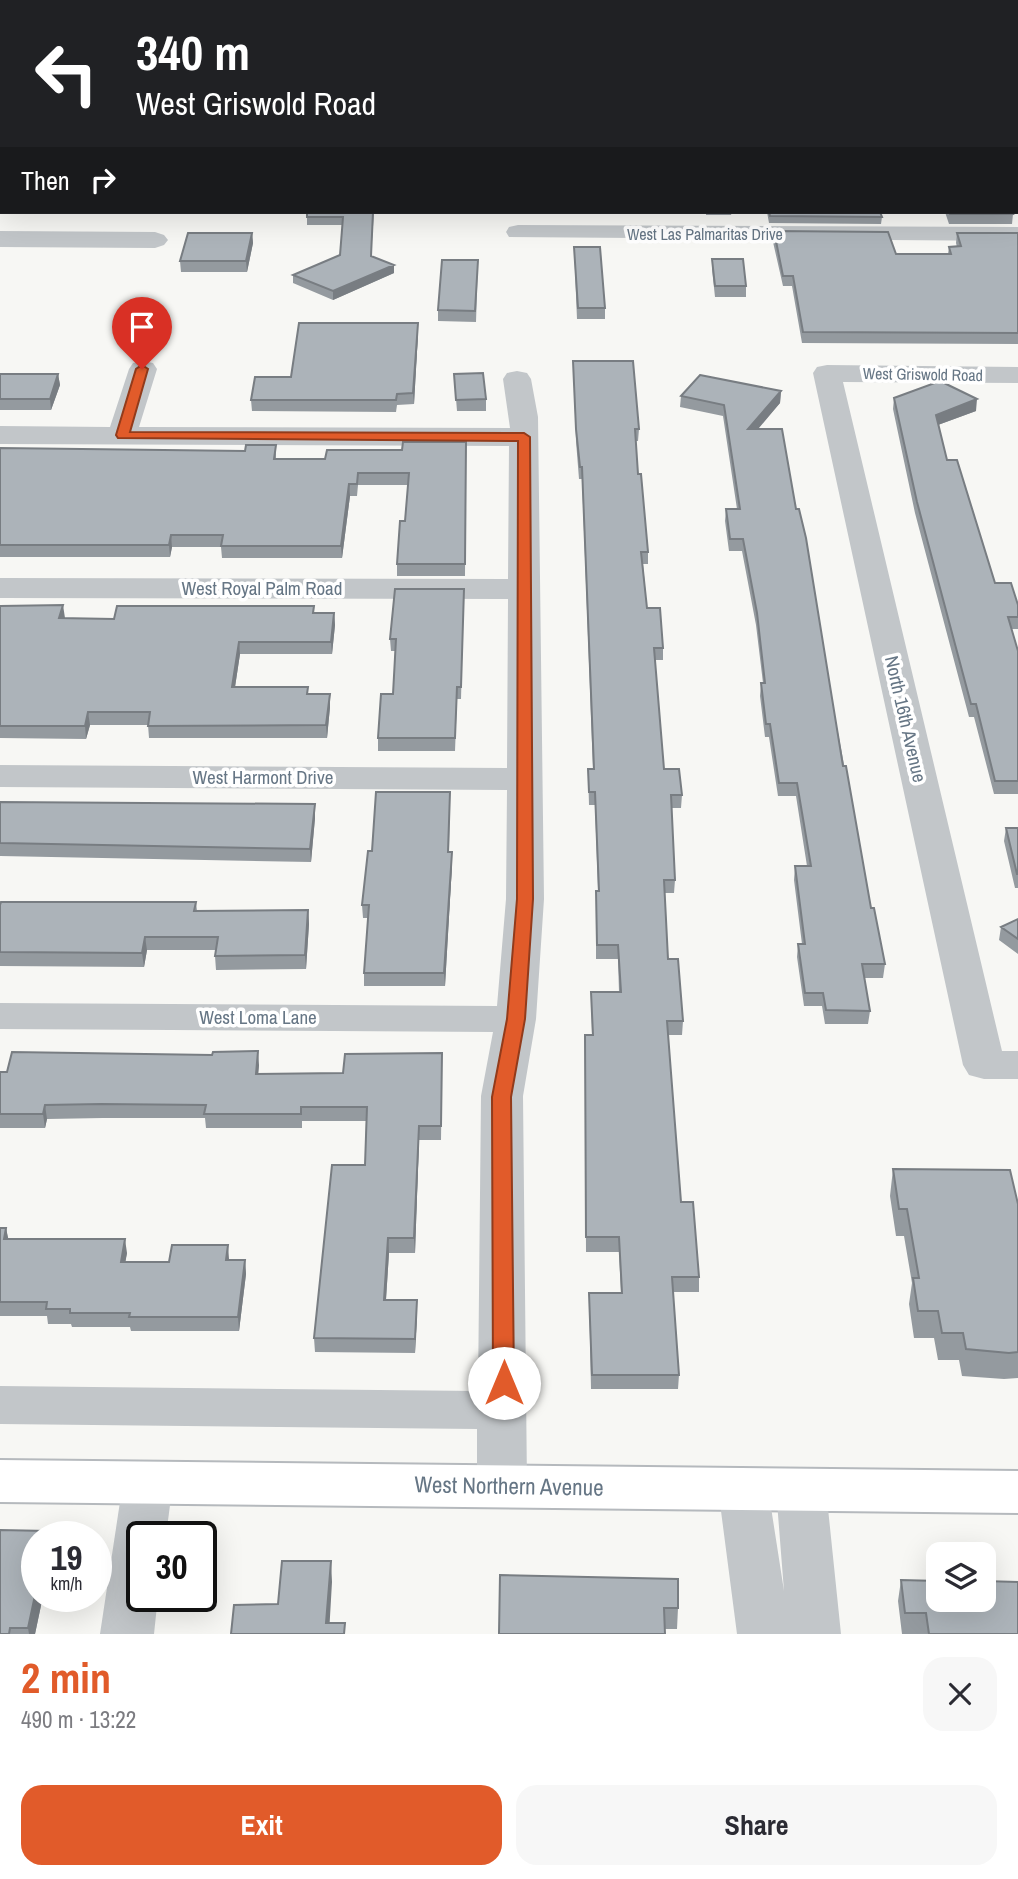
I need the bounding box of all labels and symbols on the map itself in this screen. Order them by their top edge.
street label: West Las Palmaritas Drive [627,223,783,245]
pin [112,297,172,369]
street label: West Griswold Road [863,362,983,386]
street label: West Royal Palm Road [182,575,342,601]
street label: North 16th Avenue [879,653,933,785]
street label: West Harmont Drive [193,764,333,790]
street label: West Loma Lane [199,1004,317,1030]
position arrow [467,1346,541,1420]
street label: West Northern Avenue [414,1468,604,1503]
speed limit sign: 30 [126,1521,217,1612]

